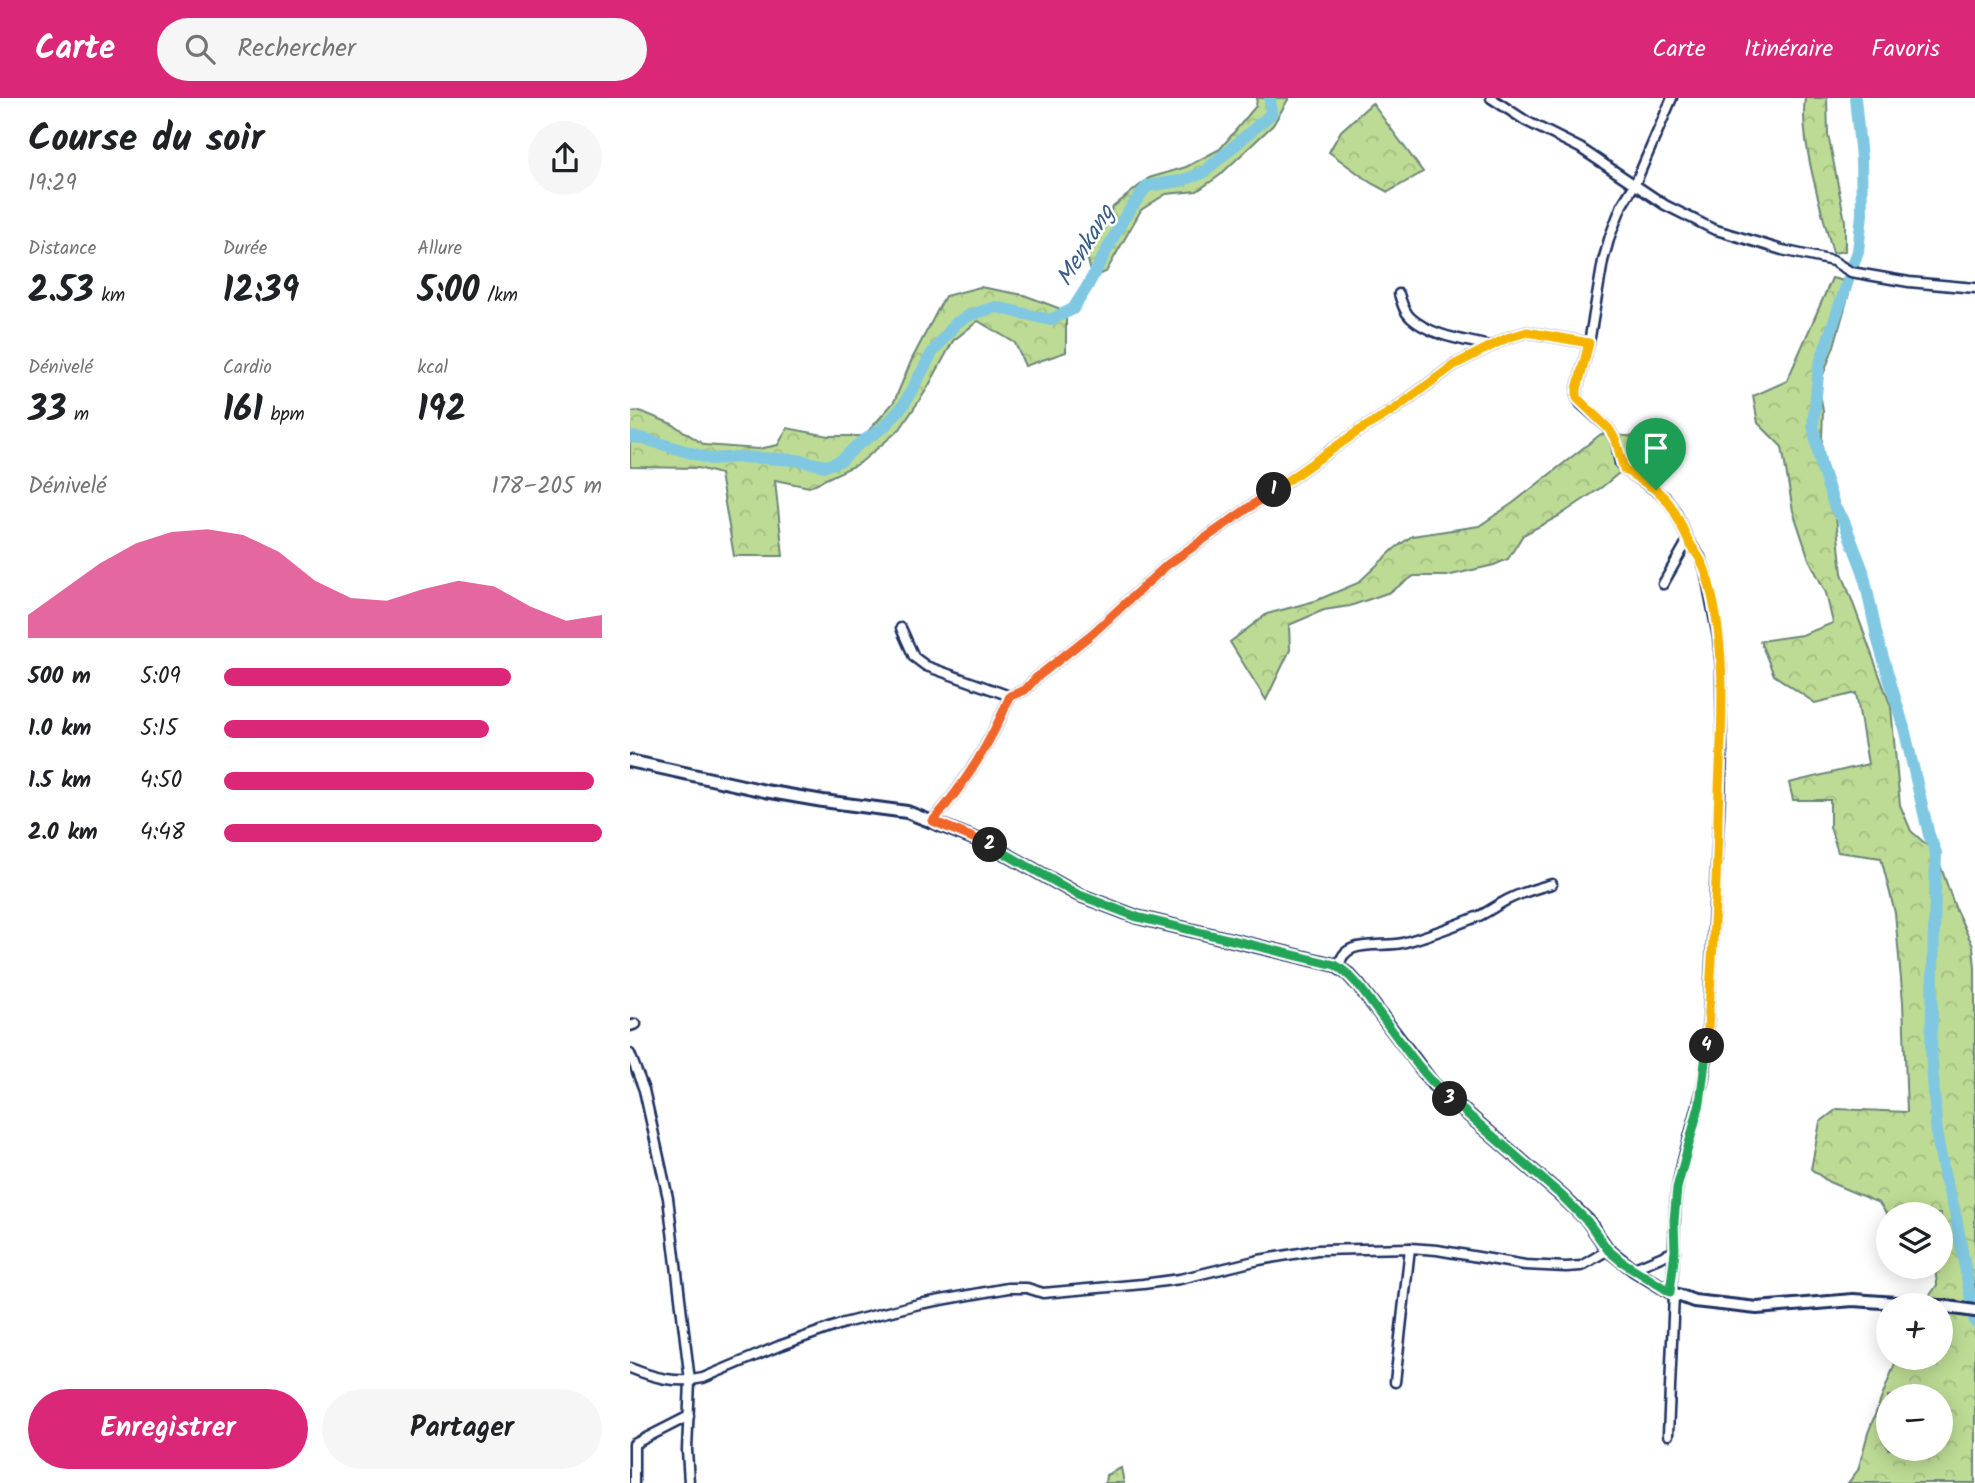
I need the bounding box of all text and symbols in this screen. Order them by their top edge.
search box [157,18,647,81]
text: Carte [35,23,115,76]
text: Rechercher [237,28,356,70]
icon: search [181,30,219,68]
text: Carte [1652,30,1706,69]
text: Itinéraire [1744,30,1833,69]
text: Favoris [1871,30,1940,69]
text: Course du soir [28,110,264,170]
button: share [528,121,602,195]
text: 19:29 [28,166,77,202]
water label: Menkang [1046,196,1127,294]
text: Distance [28,234,96,264]
text: Durée [223,234,267,264]
text: Allure [417,234,462,264]
text: 2.53 [28,264,94,320]
text: 12:39 [223,264,299,320]
text: 5:00 [417,264,480,320]
text: km [94,281,125,311]
text: /km [480,281,518,311]
text: Dénivelé [28,353,93,383]
text: Cardio [223,353,272,383]
text: kcal [417,353,448,383]
text: 33 [28,383,66,439]
text: 161 [223,383,263,439]
text: 192 [417,383,466,439]
text: m [66,400,89,430]
text: bpm [263,400,305,430]
pin [1626,418,1686,490]
icon: arrive [1637,429,1675,467]
text: Dénivelé [28,469,106,505]
text: 178–205 m [492,469,602,505]
pin: 1 [1256,472,1292,508]
text: 1 [1271,474,1276,504]
text: 500 m [28,659,91,695]
text: 5:09 [140,659,181,695]
text: 1.0 km [28,711,91,747]
text: 5:15 [140,711,178,747]
text: 1.5 km [28,763,91,799]
text: 4:50 [140,763,182,799]
text: 2.0 km [28,815,98,851]
text: 4:48 [140,815,185,851]
pin: 2 [972,828,1008,862]
text: 2 [984,829,995,859]
pin: 4 [1690,1028,1724,1063]
text: 4 [1701,1030,1712,1060]
pin: 3 [1432,1082,1468,1116]
text: 3 [1444,1083,1455,1113]
map controls [1876,1202,1953,1461]
button: layers [1876,1202,1953,1279]
button: + [1876,1293,1953,1370]
button: − [1876,1384,1953,1461]
button: Enregistrer [28,1389,308,1469]
button: Partager [322,1389,602,1469]

